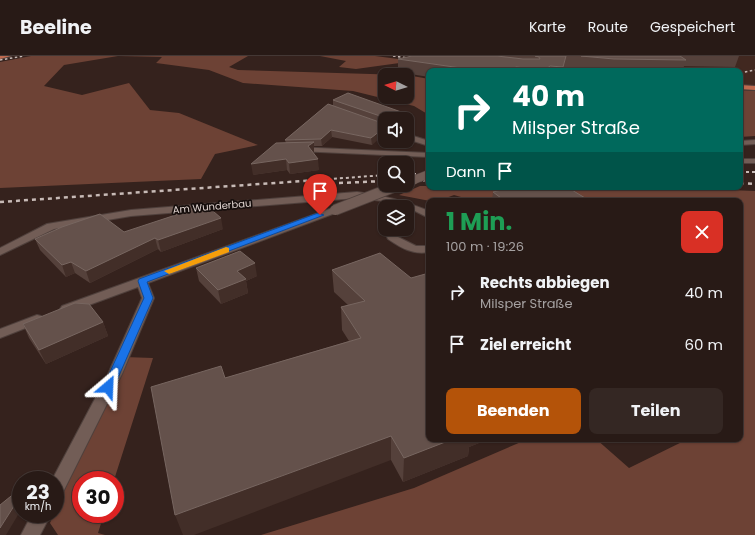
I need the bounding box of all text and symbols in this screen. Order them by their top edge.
text: Beeline [20,14,92,41]
text: Karte [529,17,566,37]
text: Route [588,17,628,37]
text: Gespeichert [650,17,735,37]
north arrow [378,68,414,104]
map controls [378,68,414,236]
text: 40 m [512,77,585,116]
icon: right [446,84,498,136]
button: sound [378,112,414,148]
text: Milsper Straße [512,115,640,140]
button: search [378,156,414,192]
icon: arrive [494,160,516,182]
text: Dann [446,161,486,182]
pin [303,174,337,215]
icon: arrive [309,180,331,202]
street label: Am Wunderbau [172,196,252,217]
button: layers [378,200,414,236]
text: 1 Min. [446,205,512,238]
button: close [681,211,723,253]
text: 100 m · 19:26 [446,237,524,256]
text: Rechts abbiegen [480,272,610,293]
icon: right [446,281,468,303]
text: 40 m [685,282,723,303]
text: Milsper Straße [480,294,572,313]
icon: arrive [446,333,468,355]
text: Ziel erreicht [480,334,571,355]
text: 60 m [685,334,723,355]
position arrow [87,366,129,408]
button: Beenden [446,388,581,434]
button: Teilen [589,388,723,434]
speed limit sign: 30 [72,471,124,523]
text: 23 [26,478,50,506]
text: km/h [25,499,51,514]

